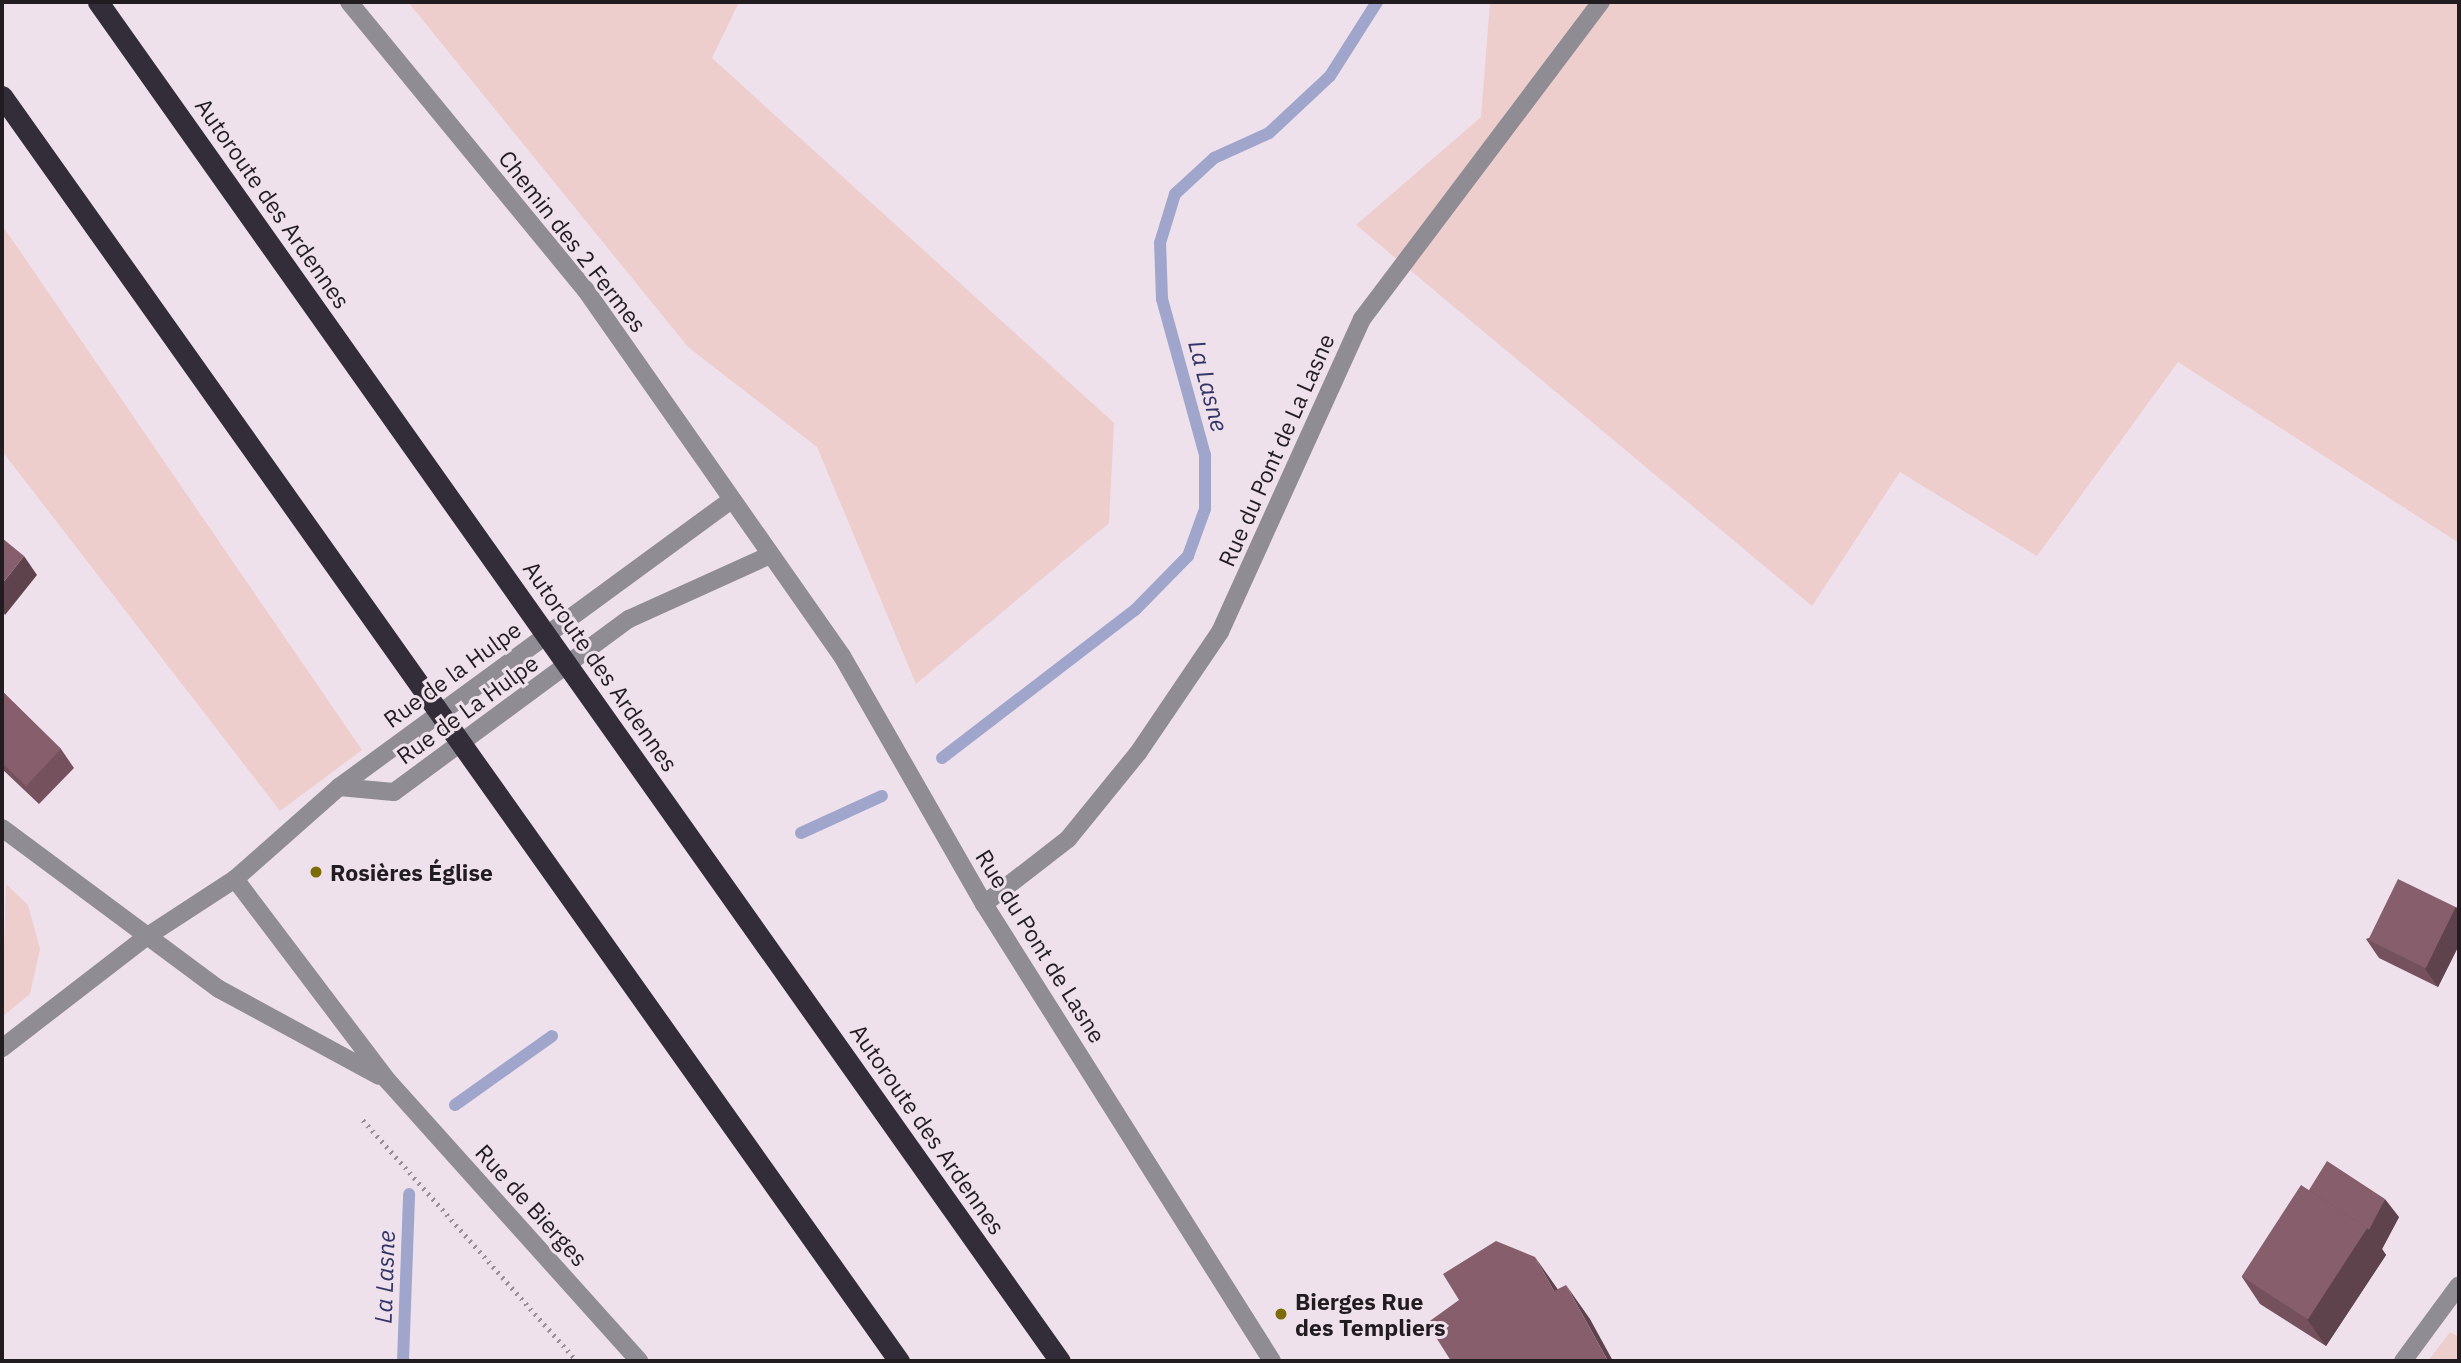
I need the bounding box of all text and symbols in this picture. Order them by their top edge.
street label: Autoroute des Ardennes [190,92,356,314]
street label: Chemin des 2 Fermes [493,144,653,338]
street label: Rue du Pont de La Lasne [1212,329,1340,571]
water label: La Lasne [1182,337,1234,435]
street label: Autoroute des Ardennes [518,555,684,777]
street label: Rue de la Hulpe [378,615,526,733]
street label: Rue de La Hulpe [391,648,543,770]
street label: Rue du Pont de Lasne [970,844,1112,1048]
place label: Rosières Église [330,858,493,886]
marker: Rosières Église [308,864,324,880]
street label: Autoroute des Ardennes [845,1018,1011,1240]
street label: Rue de Bierges [470,1138,594,1272]
water label: La Lasne [369,1230,401,1324]
place label: Bierges Rue des Templiers [1295,1287,1446,1341]
marker: Bierges Rue des Templiers [1273,1306,1289,1322]

